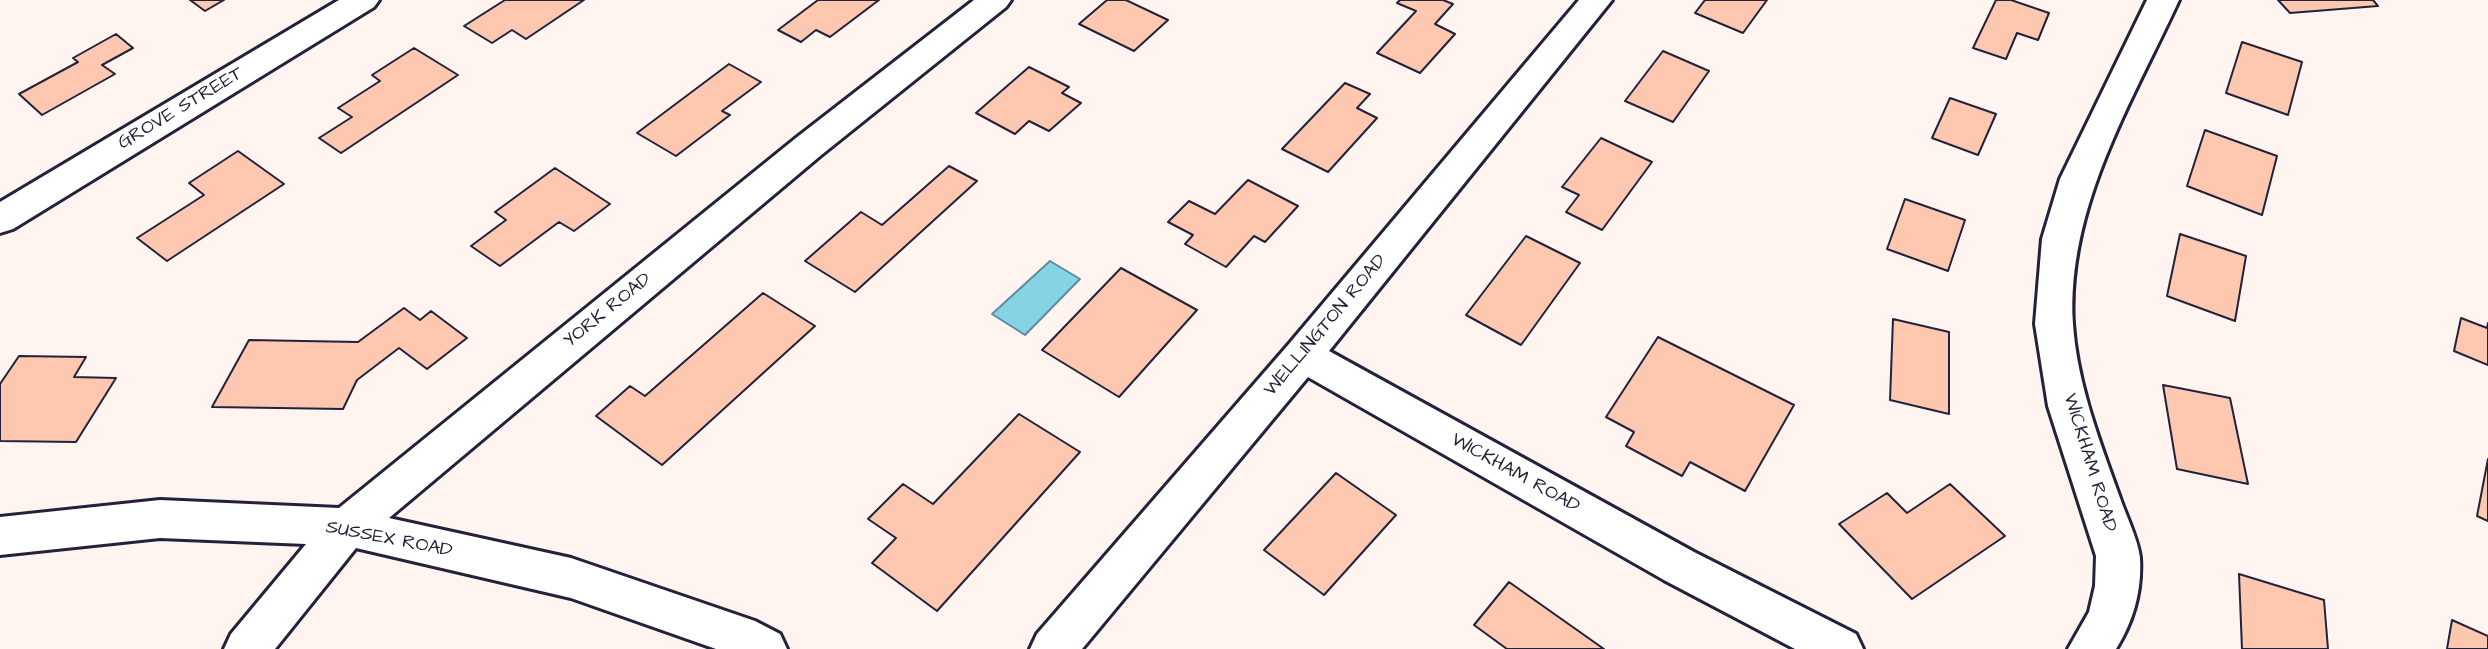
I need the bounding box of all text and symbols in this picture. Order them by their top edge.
street label: GROVE STREET [114,63,248,155]
street label: WELLINGTON ROAD [1260,250,1392,402]
street label: YORK ROAD [560,269,656,353]
street label: WICKHAM ROAD [2057,391,2121,535]
street label: WICKHAM ROAD [1447,429,1583,519]
street label: SUSSEX ROAD [324,517,454,563]

